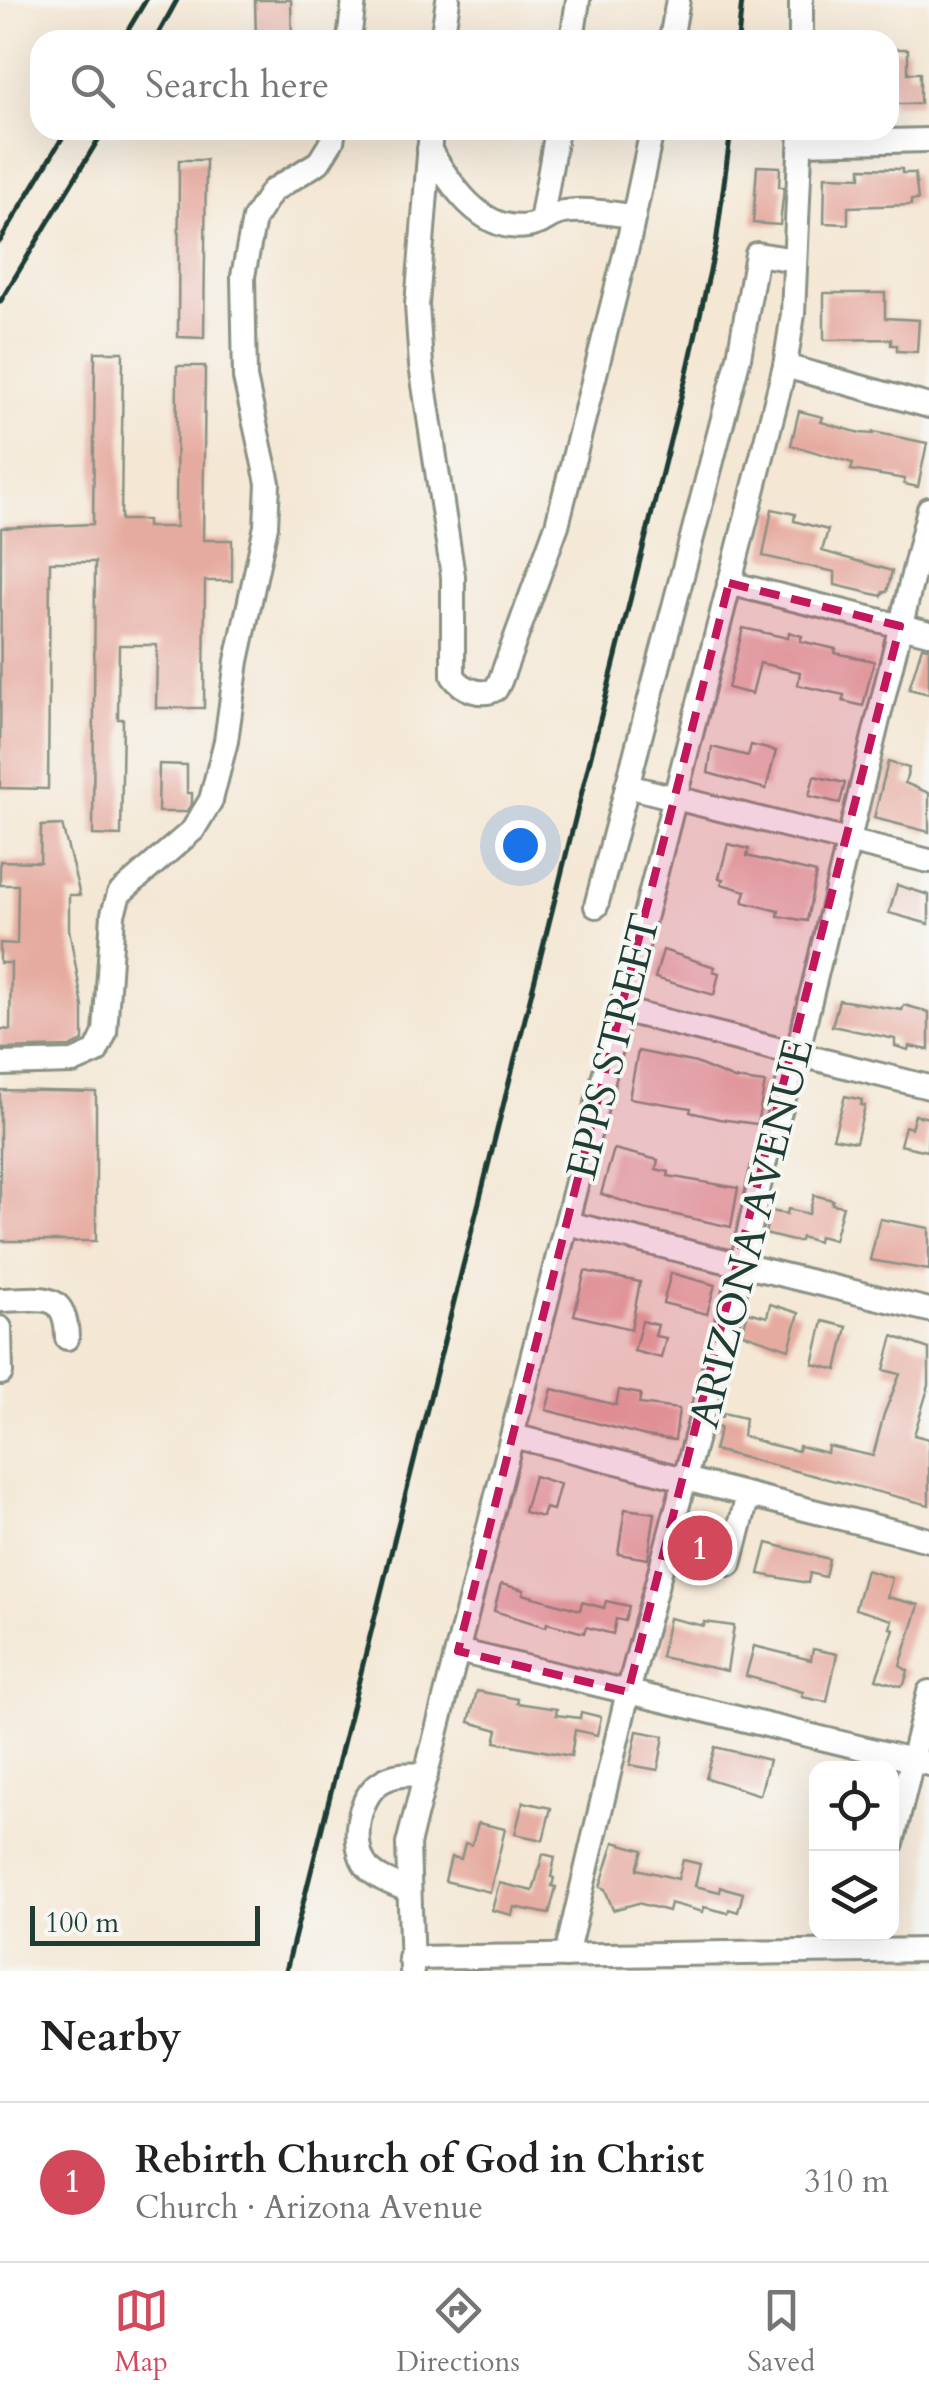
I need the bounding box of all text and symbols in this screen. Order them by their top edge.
search box [30,30,899,140]
icon: search [65,58,120,113]
text: Search here [145,59,329,111]
your location [495,820,546,871]
street label: EPPS STREET [553,908,674,1185]
street label: ARIZONA AVENUE [676,1033,827,1434]
pin: 1 [668,1510,732,1586]
map controls [809,1761,899,1941]
button: locate [809,1761,899,1851]
button: layers [809,1851,899,1941]
scale bar [30,1901,260,1946]
text: 100 m [45,1904,119,1942]
text: Nearby [40,2008,182,2065]
text: Rebirth Church of God in Christ [135,2134,704,2186]
text: 1 [64,2160,81,2204]
text: 310 m [804,2160,889,2204]
text: Church · Arizona Avenue [135,2186,483,2230]
tab: Map [114,2283,169,2381]
tab: Directions [396,2283,520,2381]
tab: Saved [747,2283,815,2381]

